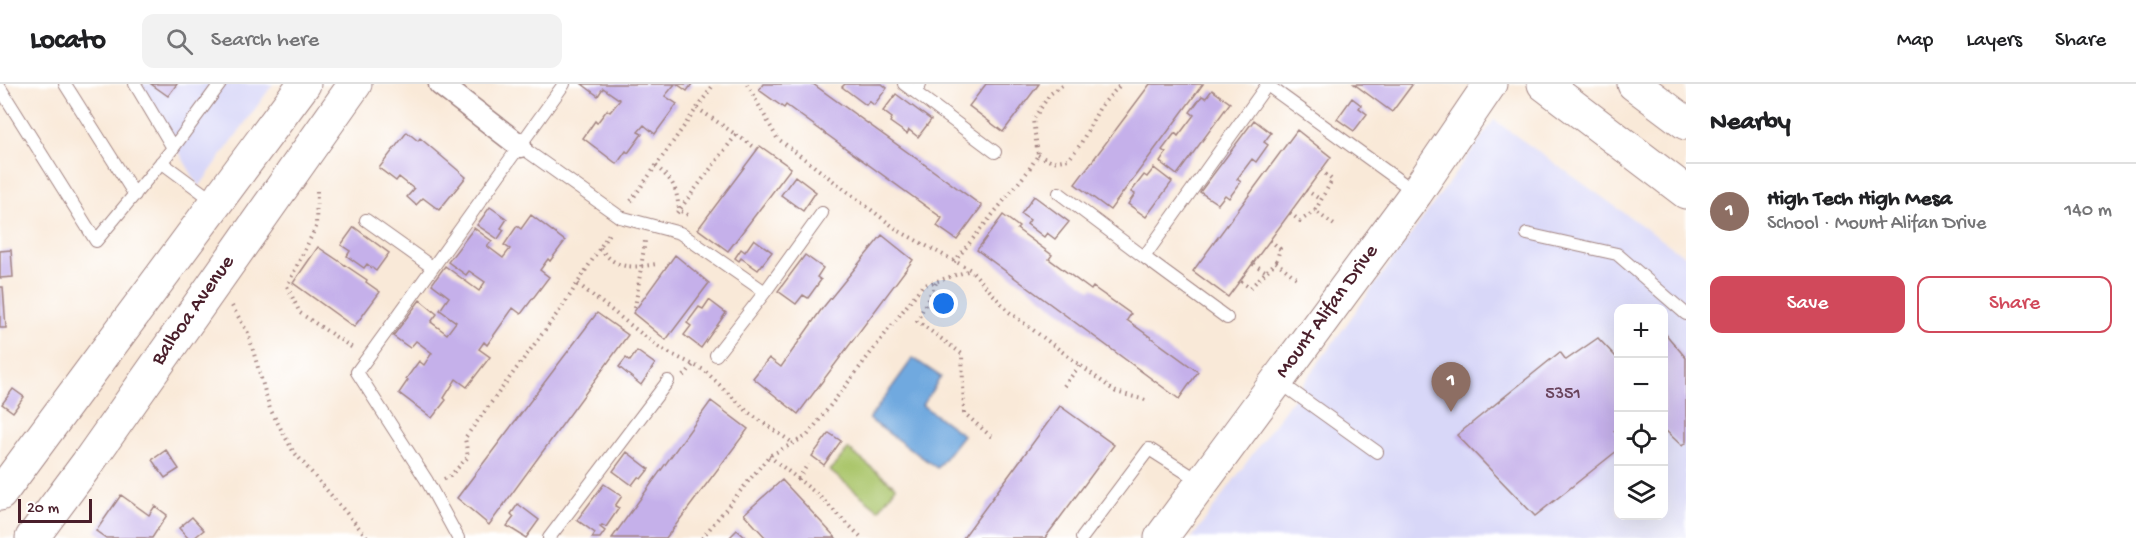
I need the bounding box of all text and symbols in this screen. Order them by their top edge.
search box [142,14,562,68]
text: Locato [30,25,106,58]
icon: search [163,25,196,58]
text: Search here [211,28,319,54]
text: Map [1897,29,1933,54]
text: Layers [1966,29,2022,54]
text: Share [2055,29,2106,54]
text: Nearby [1710,108,1791,139]
text: High Tech High Mesa [1767,187,1952,213]
text: 1 [1725,200,1734,223]
text: 140 m [2064,200,2112,223]
text: School · Mount Alifan Drive [1767,213,1986,236]
street label: Mount Alifan Drive [1271,239,1386,384]
street label: Balboa Avenue [146,250,242,372]
button: Save [1710,276,1905,333]
button: Share [1917,276,2112,333]
your location [929,289,958,318]
map controls [1614,304,1668,520]
button: + [1614,304,1668,358]
button: − [1614,358,1668,412]
pin: 1 [1432,362,1470,412]
house number: 5351 [1545,384,1581,405]
button: locate [1614,412,1668,466]
button: layers [1614,466,1668,520]
scale bar [18,496,92,524]
text: 20 m [27,500,59,519]

